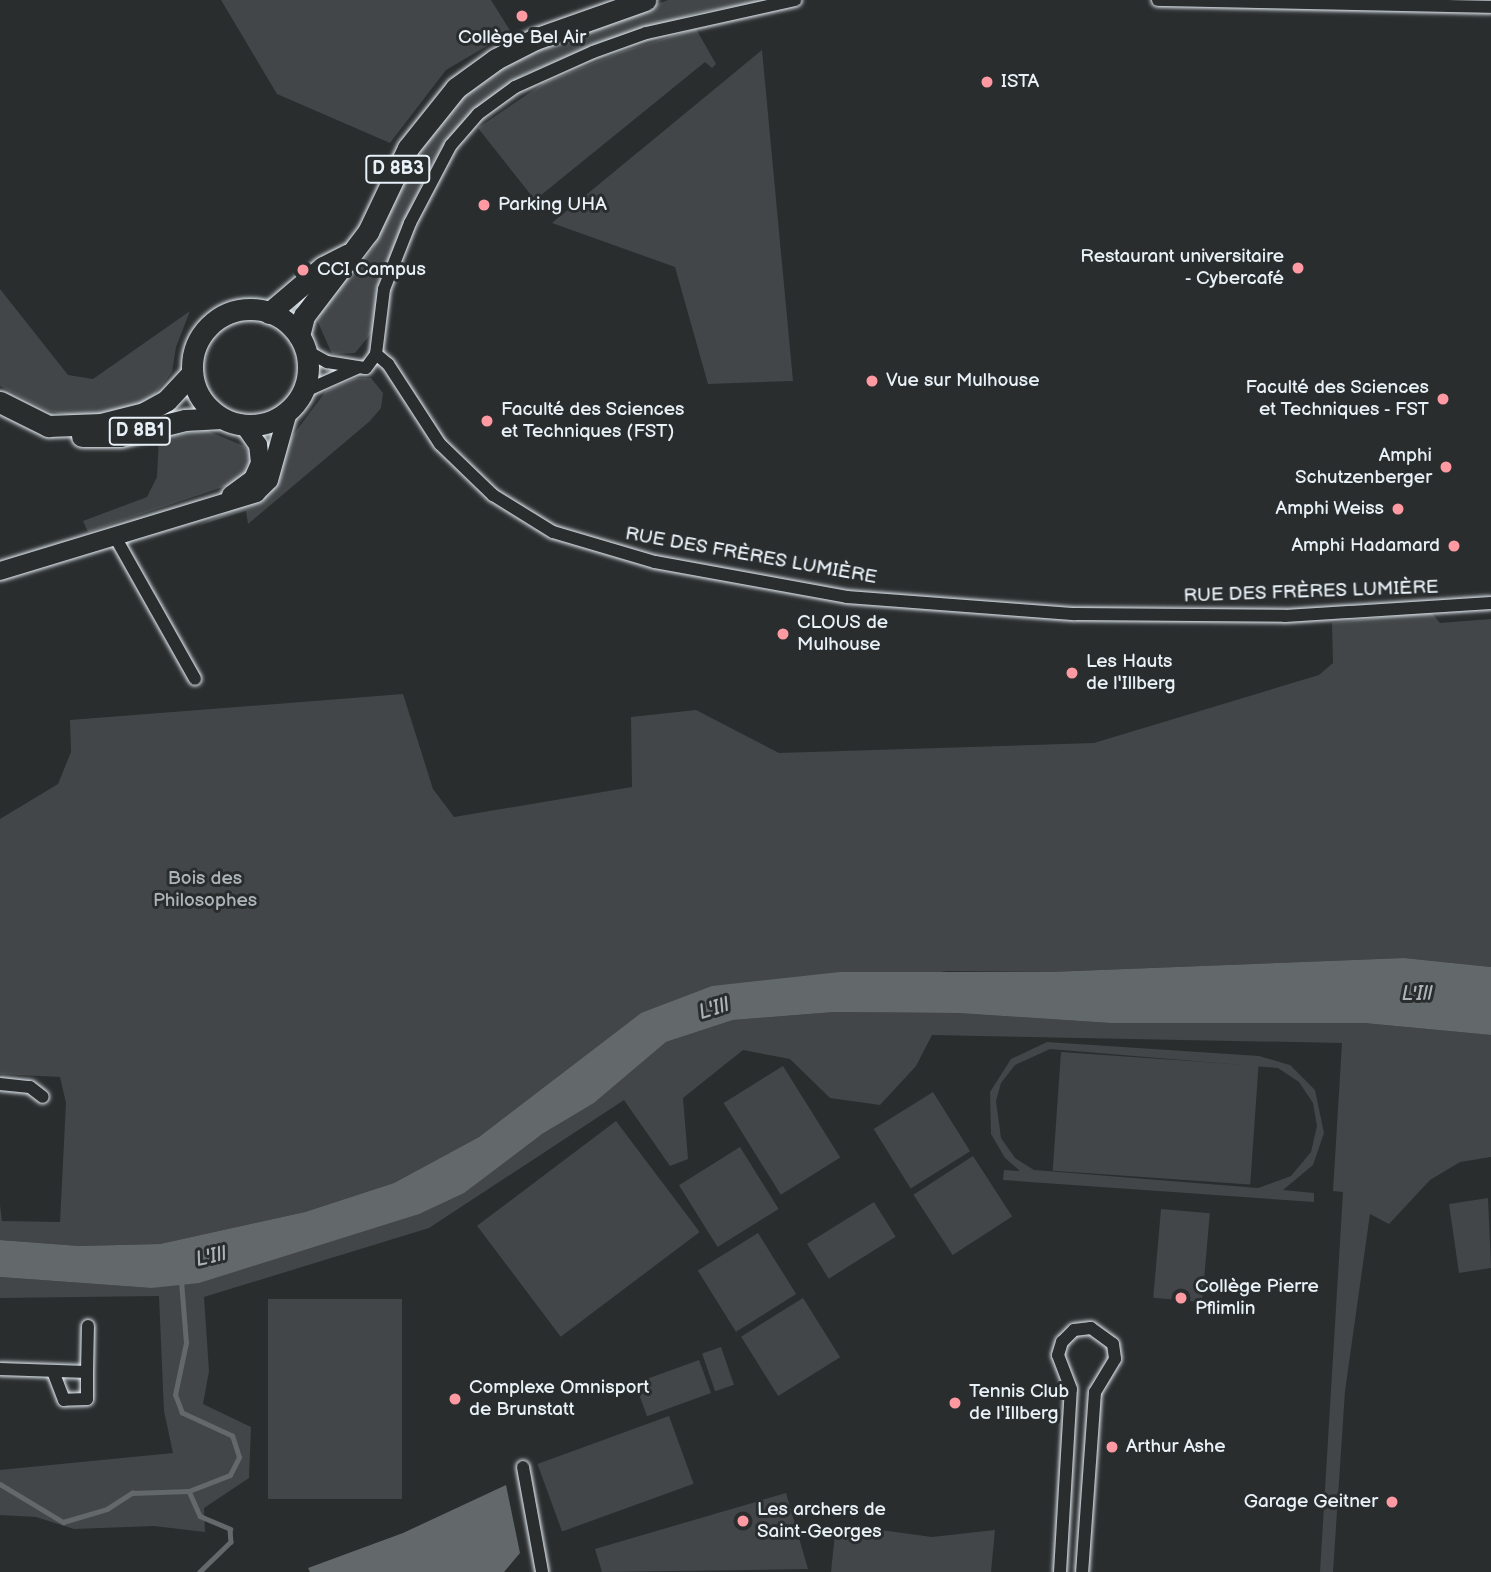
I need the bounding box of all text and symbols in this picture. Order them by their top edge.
marker: Collège Bel Air [514,8,530,24]
place label: Collège Bel Air [458,27,586,49]
place label: ISTA [1001,71,1039,93]
marker: ISTA [979,74,995,90]
road number: D 8B3 [365,154,431,184]
place label: Parking UHA [498,194,607,216]
marker: Parking UHA [476,197,492,213]
place label: Restaurant universitaire - Cybercafé [1080,246,1284,290]
place label: CCI Campus [317,259,426,281]
marker: Restaurant universitaire - Cybercafé [1290,260,1306,276]
marker: CCI Campus [295,262,311,278]
place label: Vue sur Mulhouse [886,370,1039,392]
marker: Vue sur Mulhouse [864,373,880,389]
place label: Faculté des Sciences et Techniques - FST [1245,377,1429,421]
marker: Faculté des Sciences et Techniques - FST [1435,391,1451,407]
place label: Faculté des Sciences et Techniques (FST) [501,399,685,443]
marker: Faculté des Sciences et Techniques (FST) [479,413,495,429]
road number: D 8B1 [108,416,172,446]
place label: Amphi Schutzenberger [1295,445,1432,489]
marker: Amphi Schutzenberger [1438,459,1454,475]
place label: Amphi Weiss [1275,498,1384,520]
marker: Amphi Weiss [1390,501,1406,517]
street label: RUE DES FRÈRES LUMIÈRE [623,523,879,589]
place label: Amphi Hadamard [1291,535,1440,557]
marker: Amphi Hadamard [1446,538,1462,554]
street label: RUE DES FRÈRES LUMIÈRE [1183,576,1439,608]
place label: CLOUS de Mulhouse [797,612,888,656]
marker: CLOUS de Mulhouse [775,626,791,642]
place label: Les Hauts de l'Illberg [1086,651,1176,695]
marker: Les Hauts de l'Illberg [1064,665,1080,681]
park label: Bois des Philosophes [153,868,257,912]
water label: L'Ill [1402,981,1432,1007]
water label: L'Ill [696,992,732,1026]
water label: L'Ill [193,1241,229,1273]
place label: Collège Pierre Pflimlin [1195,1276,1319,1320]
marker: Collège Pierre Pflimlin [1173,1290,1189,1306]
place label: Complexe Omnisport de Brunstatt [469,1377,649,1421]
place label: Tennis Club de l'Illberg [969,1381,1069,1425]
marker: Complexe Omnisport de Brunstatt [447,1391,463,1407]
marker: Tennis Club de l'Illberg [947,1395,963,1411]
place label: Arthur Ashe [1126,1436,1226,1458]
marker: Arthur Ashe [1104,1439,1120,1455]
place label: Garage Geitner [1244,1491,1378,1513]
marker: Garage Geitner [1384,1494,1400,1510]
place label: Les archers de Saint-Georges [757,1499,886,1543]
marker: Les archers de Saint-Georges [735,1513,751,1529]

